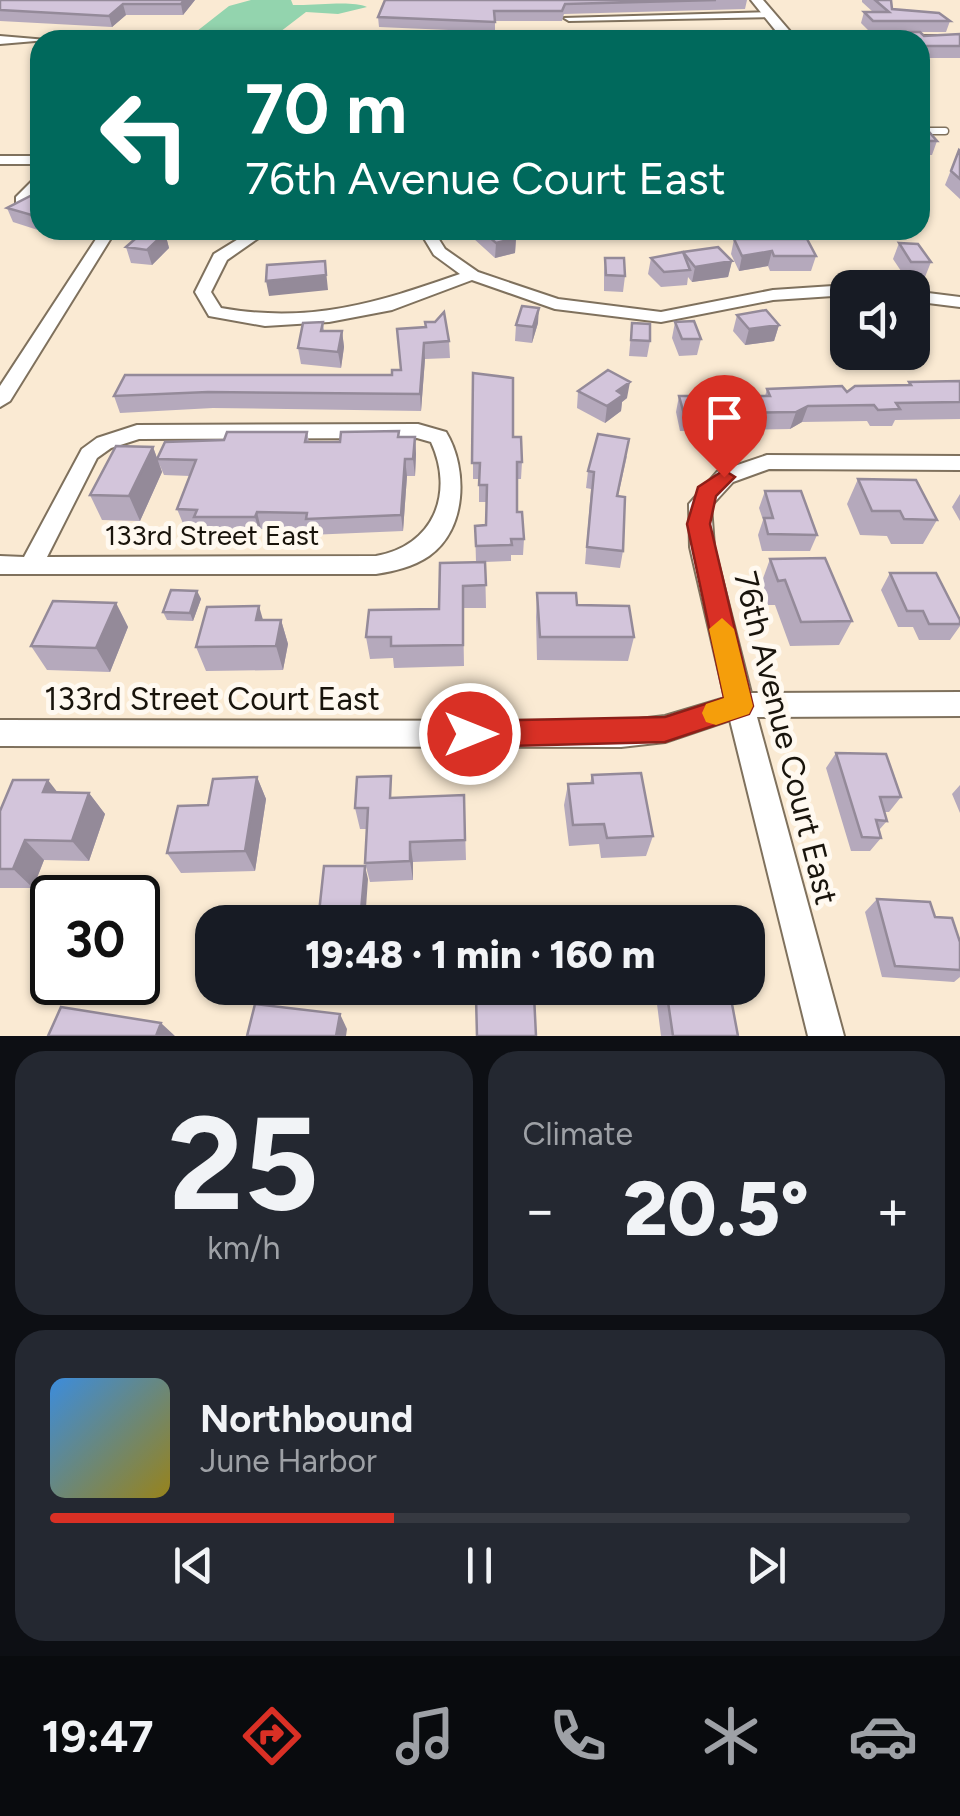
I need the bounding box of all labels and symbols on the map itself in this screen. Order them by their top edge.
pin [682,375,767,478]
street label: 133rd Street East [105,518,319,552]
street label: 76th Avenue Court East [726,568,846,908]
street label: 133rd Street Court East [44,680,380,718]
position arrow [418,682,522,786]
speed limit sign: 30 [30,875,160,1005]

